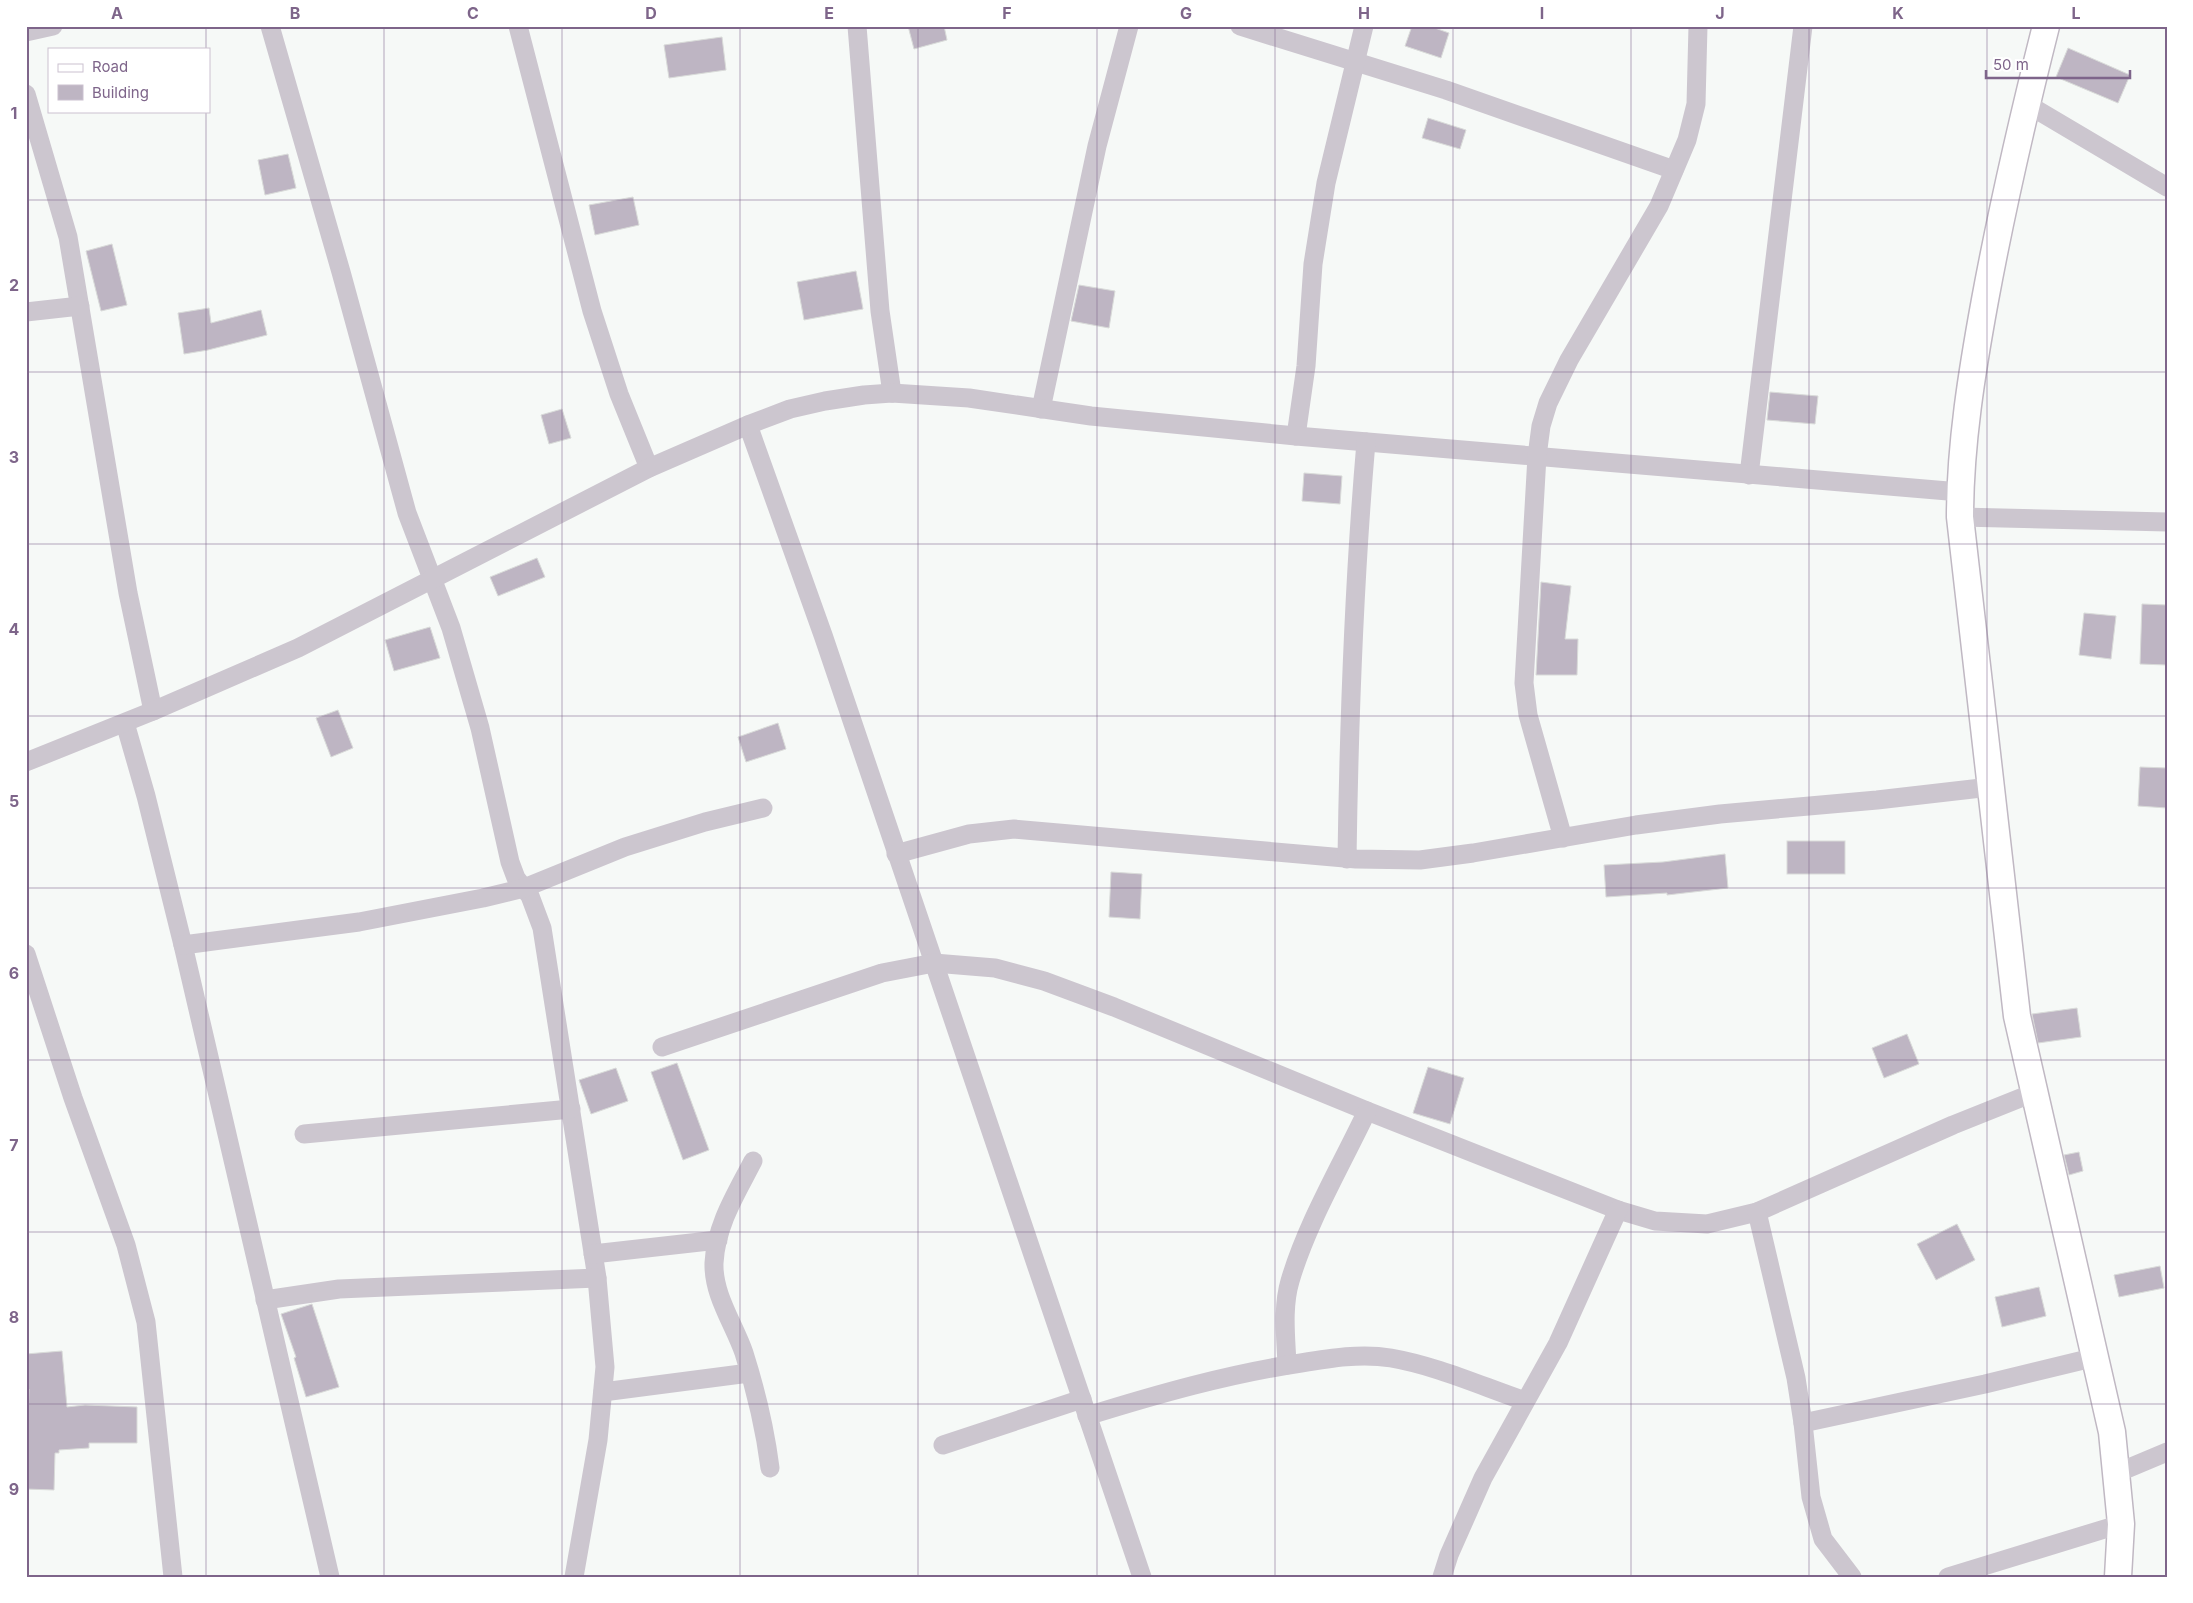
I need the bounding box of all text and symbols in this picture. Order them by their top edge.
text: A [111,3,123,23]
text: B [290,3,300,23]
text: C [467,3,479,23]
text: D [645,3,657,23]
text: E [824,3,834,23]
text: F [1002,3,1012,23]
text: G [1180,3,1192,23]
text: H [1358,3,1370,23]
text: I [1540,3,1544,23]
text: J [1715,3,1725,23]
text: K [1892,3,1904,23]
text: L [2071,3,2081,23]
legend [48,48,210,112]
scale bar [1986,48,2129,80]
text: 50 m [1993,55,2029,74]
text: Road [92,57,128,76]
text: Building [92,83,149,102]
text: 1 [11,103,17,123]
text: 2 [9,275,19,295]
text: 3 [9,447,19,467]
text: 4 [9,619,20,639]
text: 5 [9,791,19,811]
text: 6 [9,963,19,983]
text: 7 [9,1135,19,1155]
text: 8 [9,1307,19,1327]
text: 9 [9,1479,19,1499]

